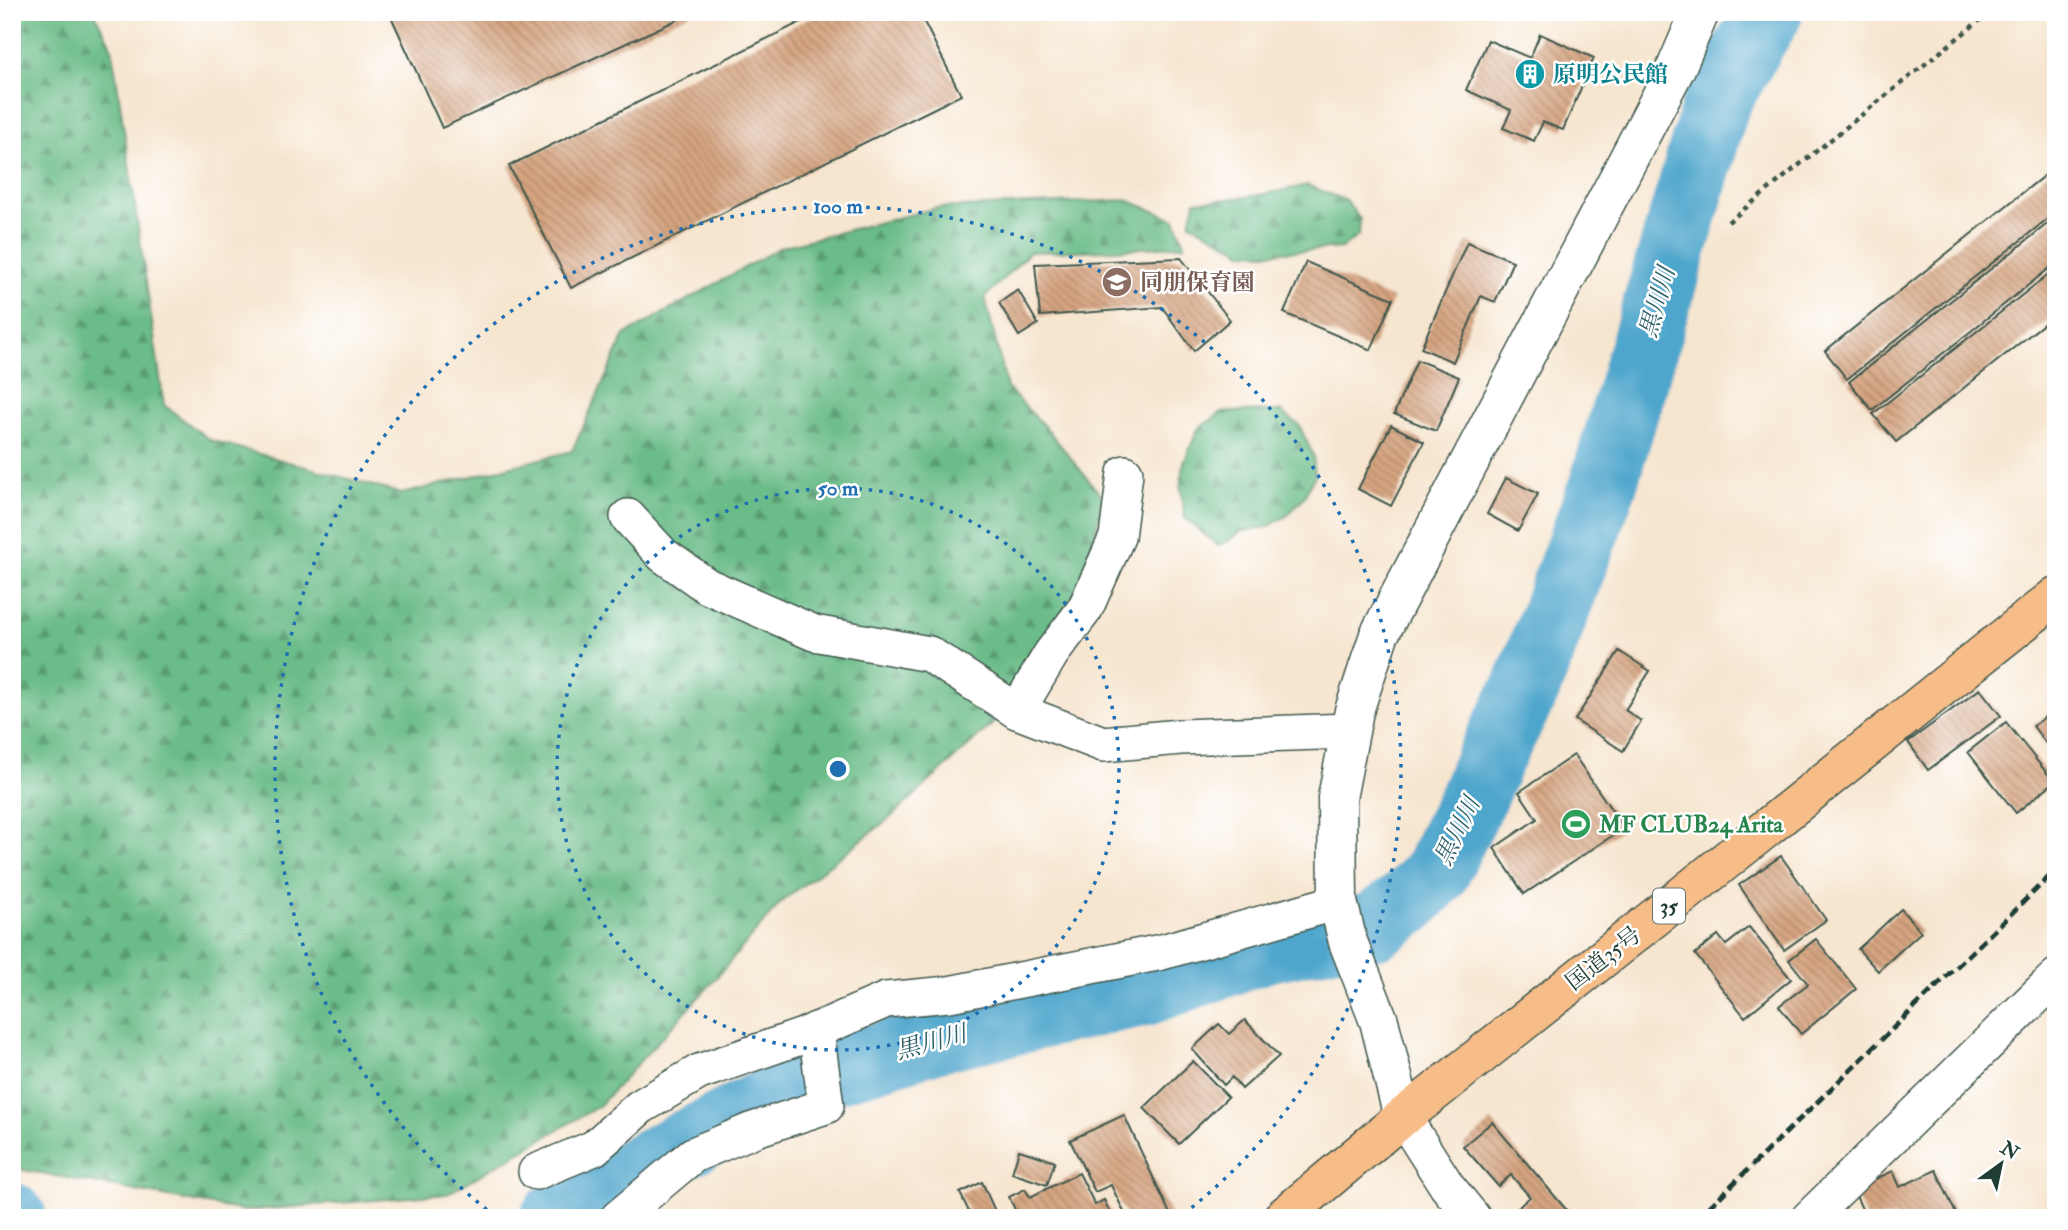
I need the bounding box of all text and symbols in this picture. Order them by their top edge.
building icon: 原明公民館 [1513,57,1547,91]
place label: 原明公民館 [1553,60,1668,89]
text: 100 m [813,193,864,220]
water label: 黒川川 [1633,260,1683,341]
school or university icon: 同朋保育園 [1100,265,1134,299]
place label: 同朋保育園 [1140,268,1255,297]
text: 50 m [818,475,859,502]
centre of rings [826,757,850,781]
water label: 黒川川 [1428,789,1488,870]
sports icon: MF CLUB24 Arita [1559,807,1593,841]
place label: MF CLUB24 Arita [1598,810,1785,839]
road number: 35 [1653,888,1685,923]
street label: 国道35号 [1560,920,1647,997]
water label: 黒川川 [892,1017,973,1067]
north arrow [1966,1128,2036,1198]
text: N [1995,1135,2024,1166]

